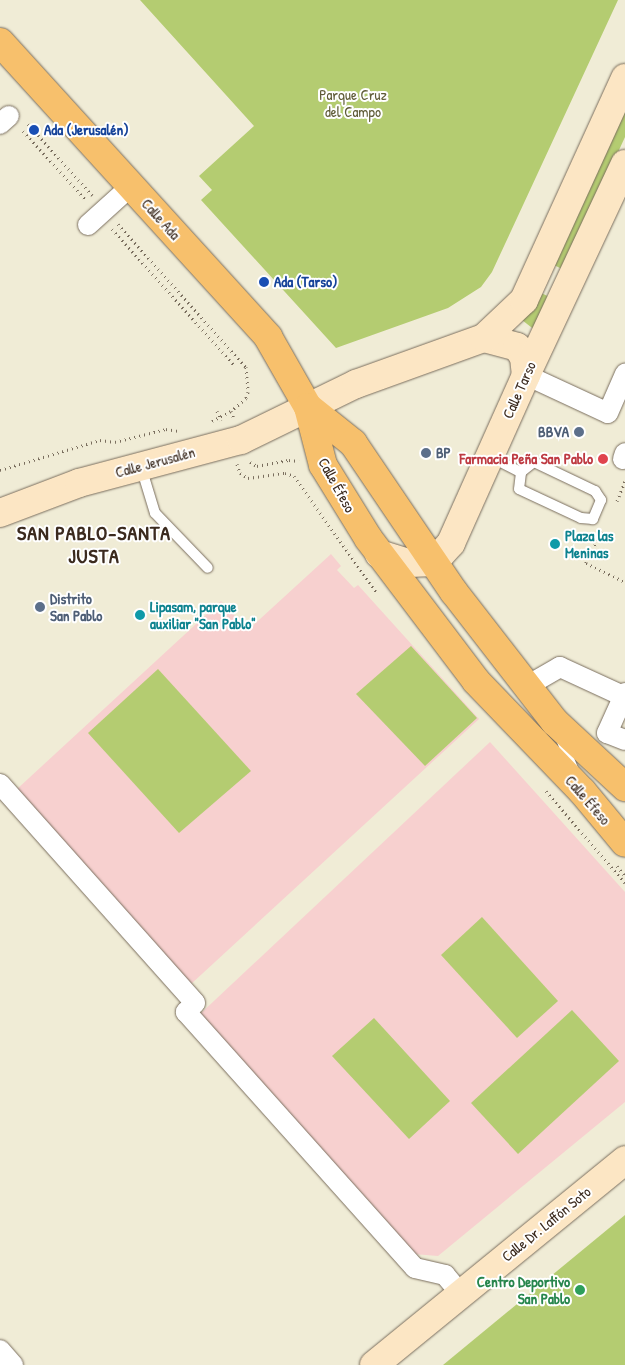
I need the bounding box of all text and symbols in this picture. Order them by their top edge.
park label: Parque Cruz del Campo [319,85,387,120]
place label: Ada (Jerusalén) [44,121,129,139]
marker: Ada (Jerusalén) [28,124,40,136]
street label: Calle Ada [138,195,184,243]
place label: Ada (Tarso) [274,273,337,291]
marker: Ada (Tarso) [258,276,270,288]
street label: Calle Tarso [498,359,540,421]
place label: BBVA [538,423,569,441]
marker: BBVA [573,426,585,438]
street label: Calle Jerusalén [113,443,197,481]
place label: BP [436,444,451,462]
marker: BP [420,447,432,459]
place label: Farmacia Peña San Pablo [460,450,593,468]
marker: Farmacia Peña San Pablo [597,453,609,465]
street label: Calle Éfeso [315,454,359,516]
district label: SAN PABLO-SANTA JUSTA [15,521,173,568]
place label: Plaza las Meninas [565,526,613,561]
marker: Plaza las Meninas [549,538,561,550]
place label: Distrito San Pablo [50,589,102,624]
place label: Lipasam, parque auxiliar "San Pablo" [150,597,256,632]
marker: Distrito San Pablo [34,601,46,613]
marker: Lipasam, parque auxiliar "San Pablo" [134,609,146,621]
street label: Calle Éfeso [562,772,614,828]
street label: Calle Dr. Laffón Soto [498,1183,594,1265]
place label: Centro Deportivo San Pablo [477,1272,570,1307]
marker: Centro Deportivo San Pablo [574,1284,586,1296]

